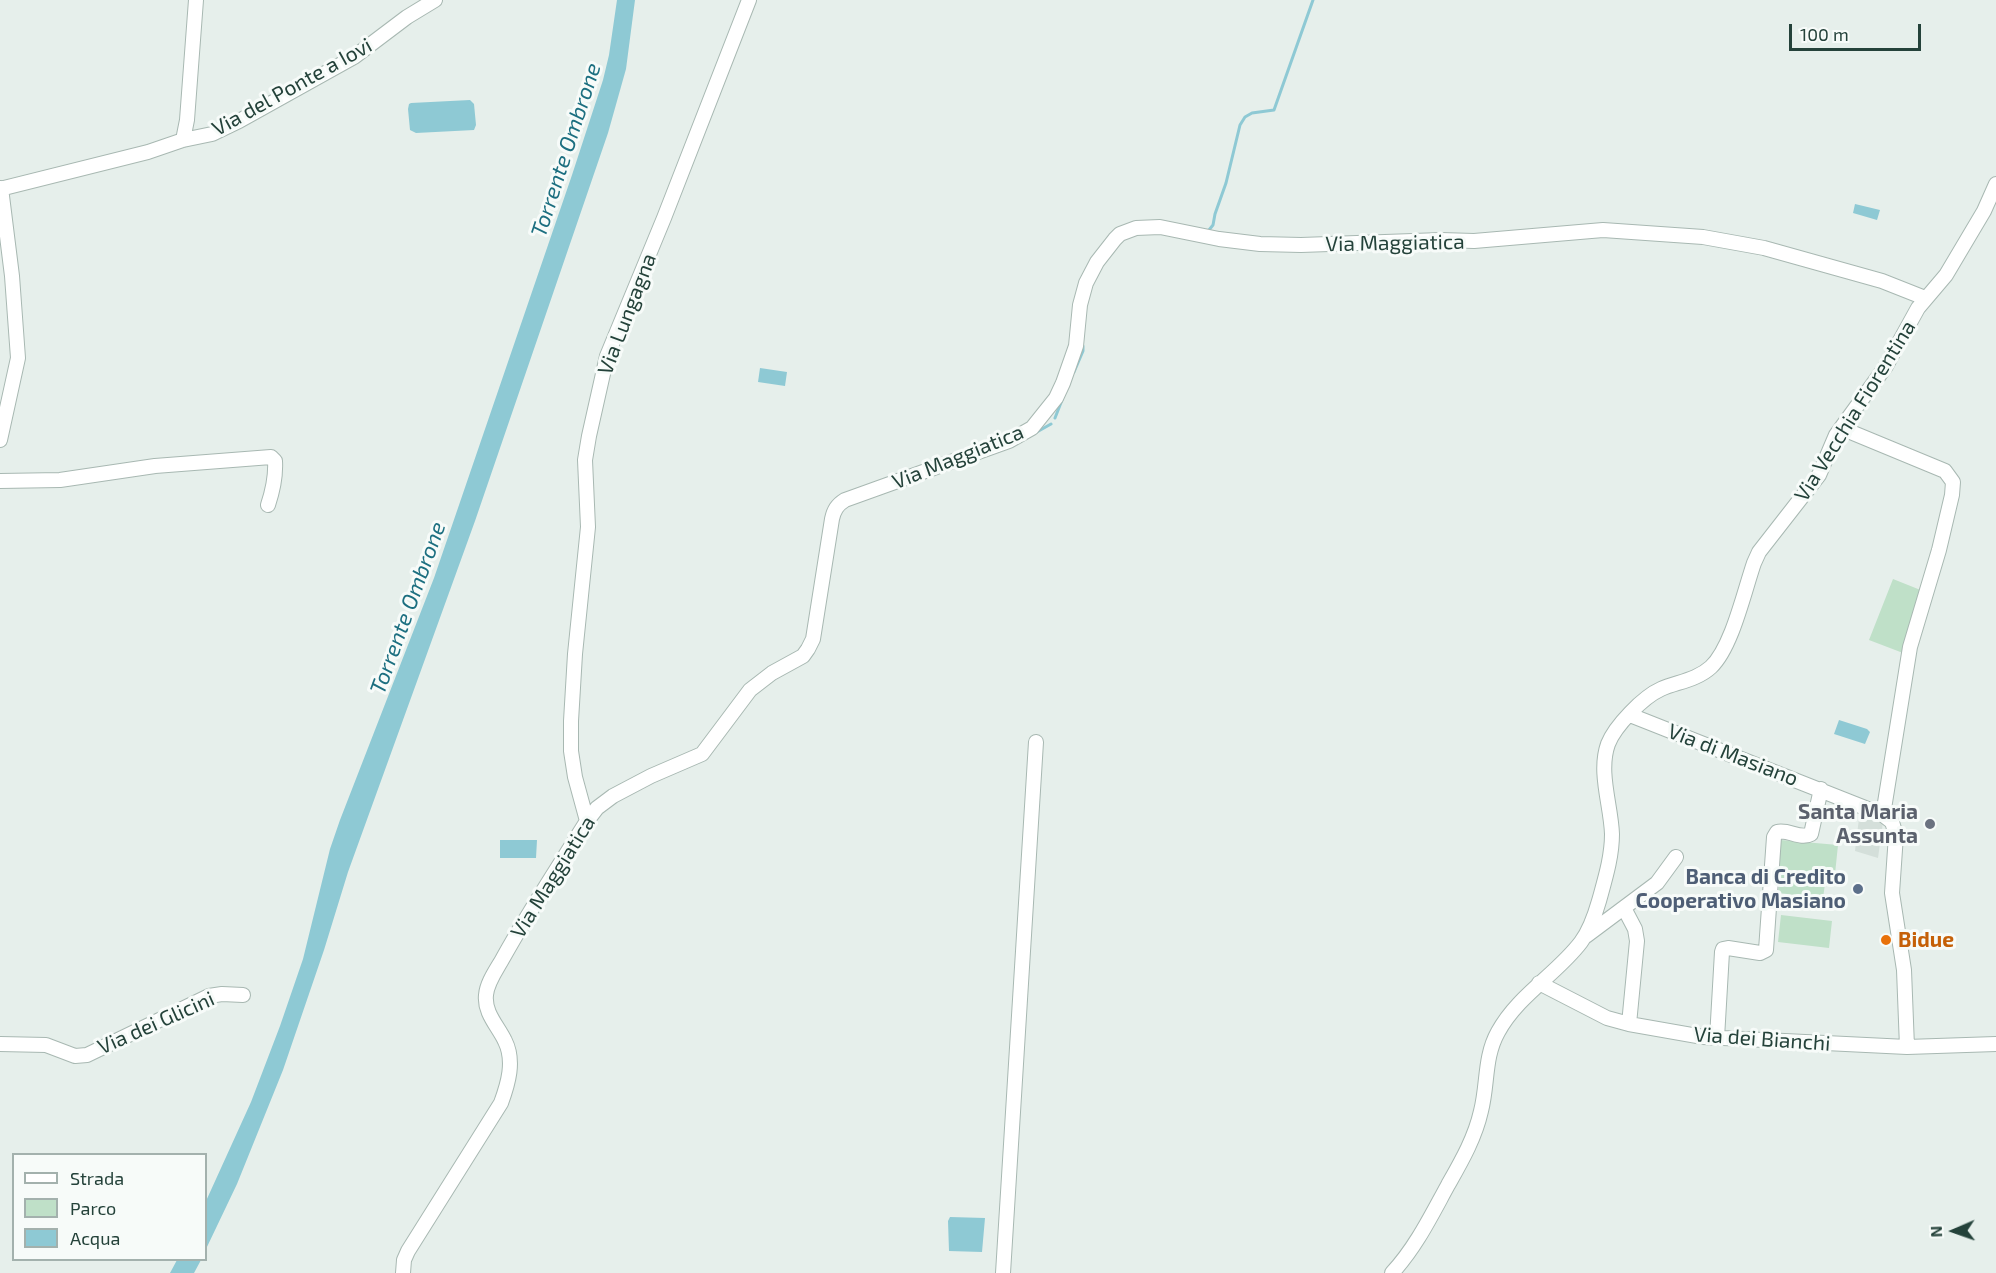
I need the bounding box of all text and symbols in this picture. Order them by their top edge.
scale bar [1792,12,1924,50]
text: 100 m [1800,23,1849,45]
street label: Via del Ponte a Iovi [208,33,376,141]
water label: Torrente Ombrone [525,60,607,240]
street label: Via Maggiatica [1325,229,1465,257]
street label: Via Lungagna [592,250,662,378]
street label: Via Vecchia Fiorentina [1789,316,1921,506]
street label: Via Maggiatica [889,419,1027,495]
water label: Torrente Ombrone [365,518,451,698]
street label: Via di Masiano [1664,719,1802,791]
place label: Santa Maria Assunta [1798,799,1918,849]
street label: Via Maggiatica [505,811,601,943]
marker: Santa Maria Assunta [1923,817,1937,831]
place label: Banca di Credito Cooperativo Masiano [1635,864,1846,914]
marker: Banca di Credito Cooperativo Masiano [1851,882,1865,896]
place label: Bidue [1898,927,1954,953]
marker: Bidue [1879,933,1893,947]
street label: Via dei Glicini [94,986,218,1060]
street label: Via dei Bianchi [1693,1022,1831,1056]
legend [12,1153,207,1261]
text: Strada [70,1167,124,1189]
text: Parco [70,1197,116,1219]
north arrow [1924,1201,1984,1261]
text: N [1926,1226,1945,1238]
text: Acqua [70,1227,120,1249]

